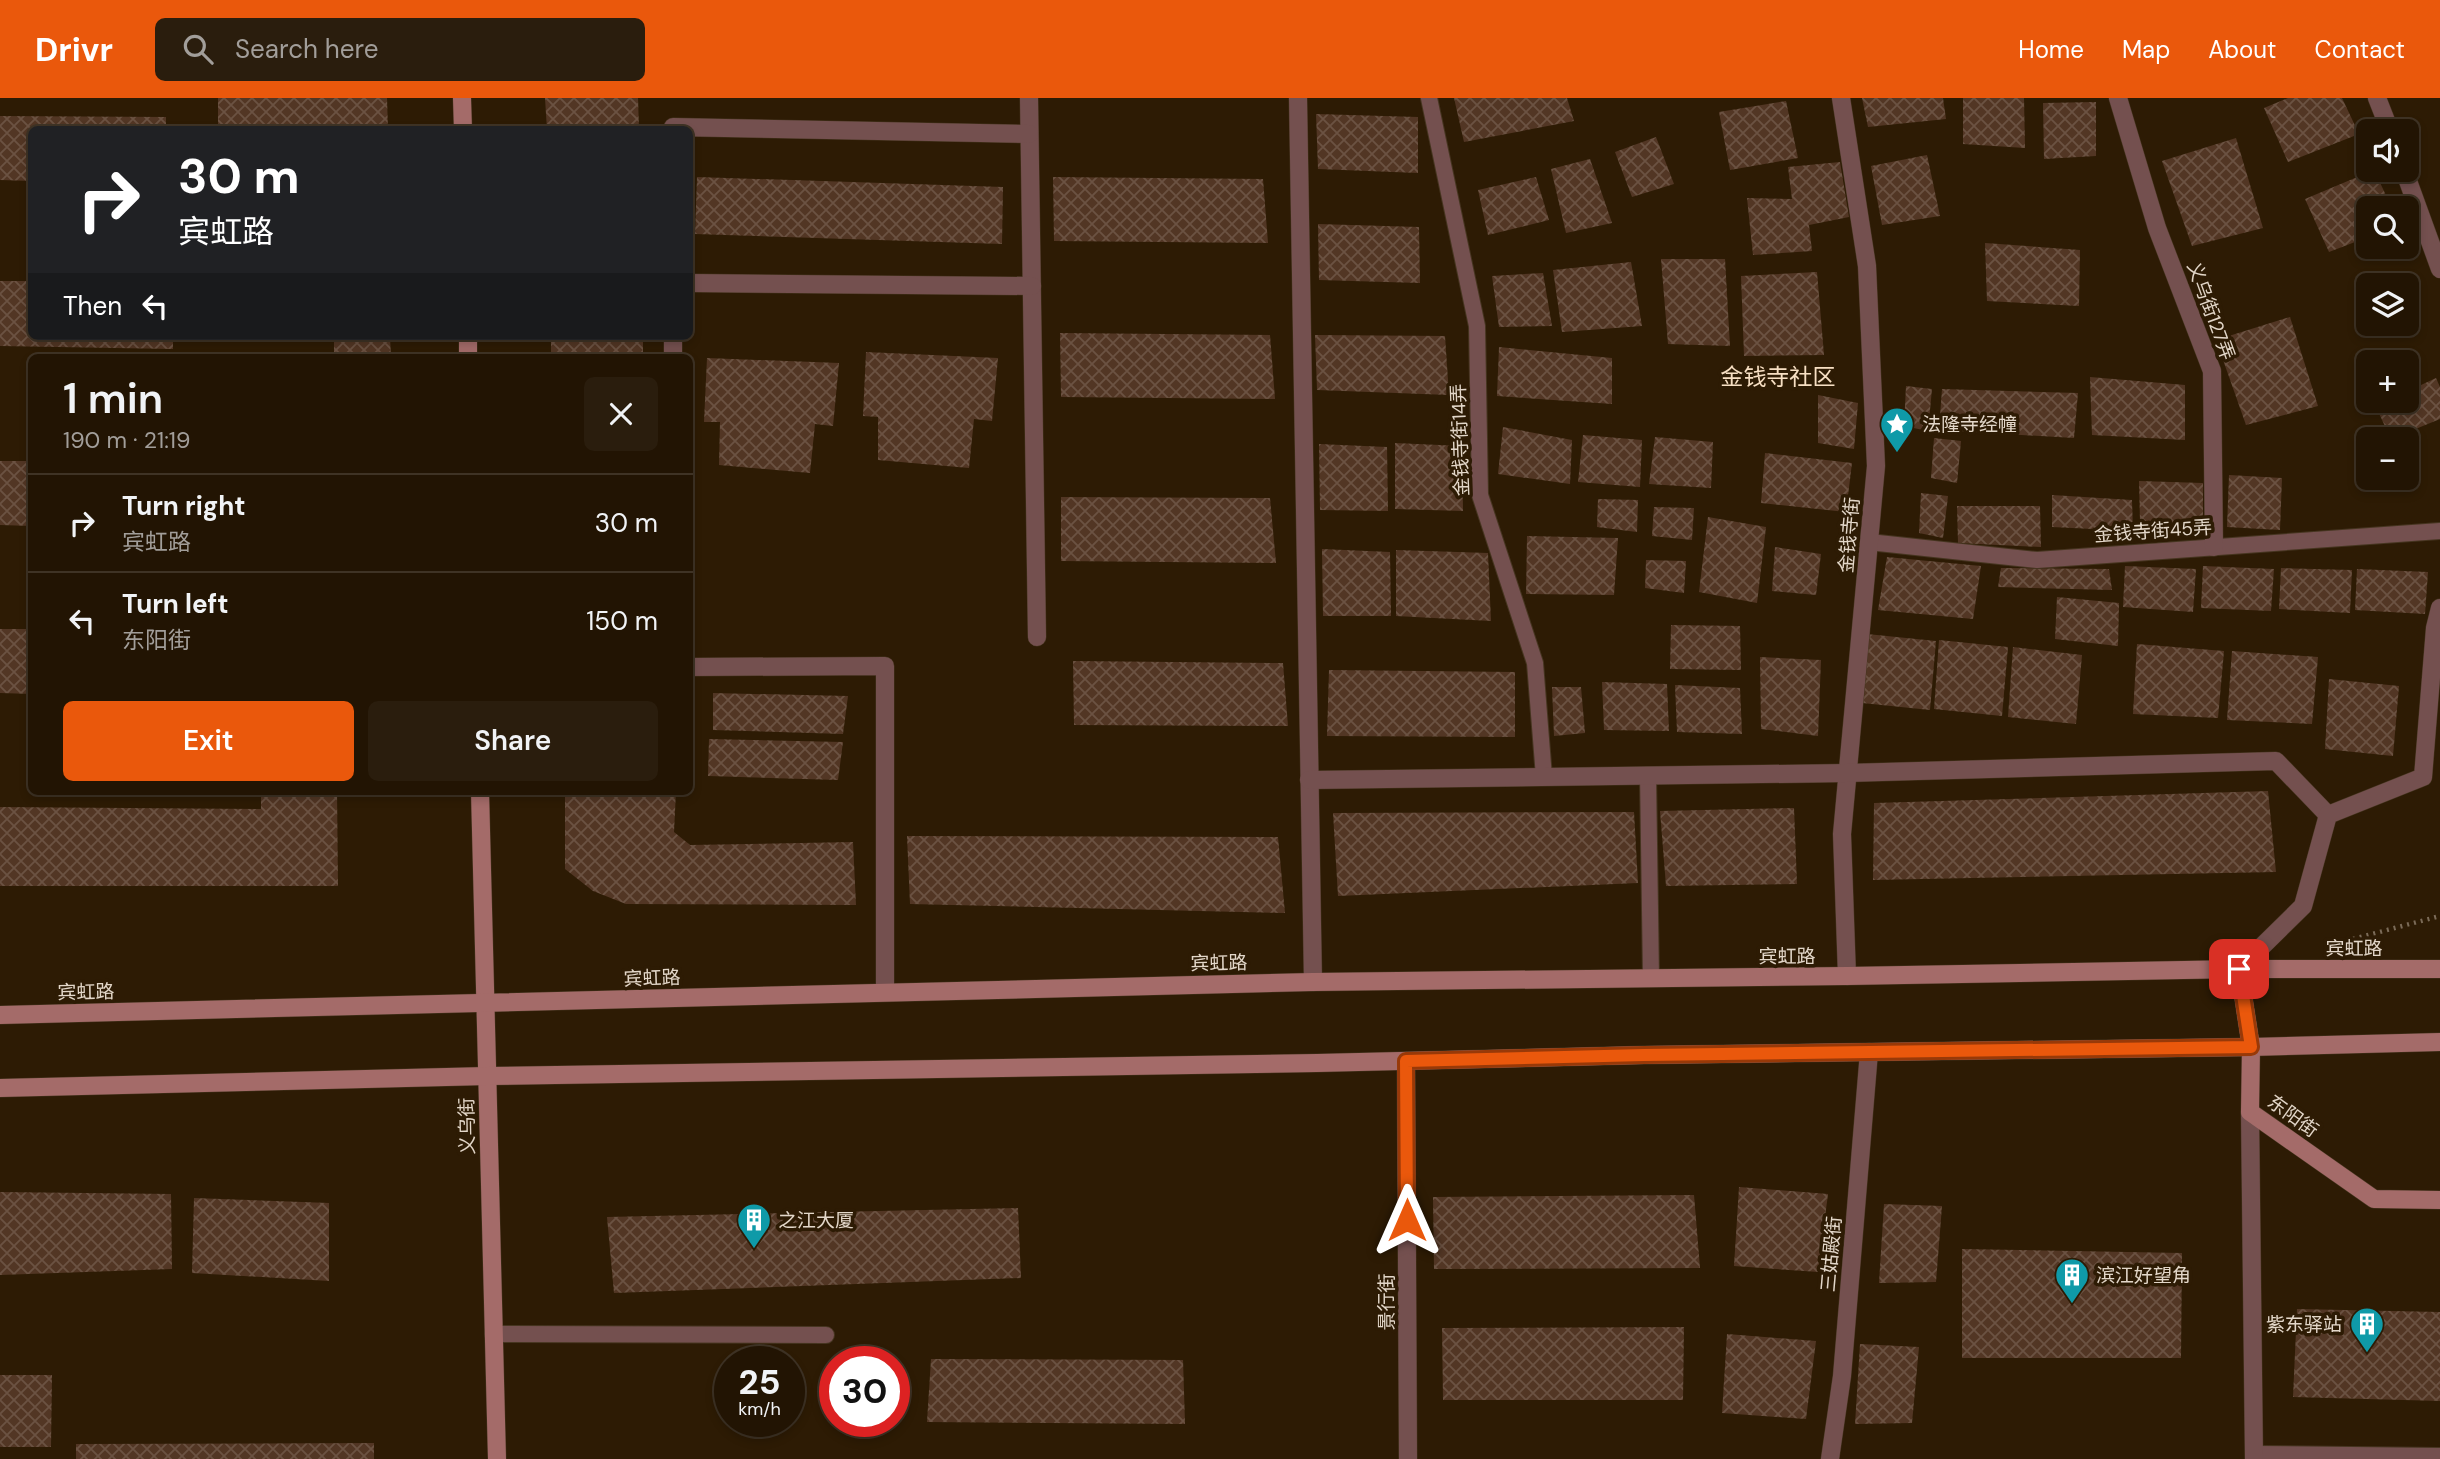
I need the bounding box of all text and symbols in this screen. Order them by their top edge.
search box [155,18,645,81]
text: Drivr [35,28,113,71]
icon: search [179,30,217,68]
text: Search here [235,32,378,66]
text: Home [2018,34,2084,65]
text: Map [2122,34,2170,65]
text: About [2208,34,2277,65]
text: Contact [2315,34,2405,65]
map controls [2356,119,2419,490]
button: sound [2356,119,2419,182]
text: 30 m [178,144,300,208]
icon: right [63,154,154,245]
button: search [2356,196,2419,259]
text: 宾虹路 [178,211,274,253]
street label: 义乌街127弄 [2182,258,2240,364]
button: layers [2356,273,2419,336]
icon: left [136,287,174,325]
text: Then [63,289,122,323]
button: + [2356,350,2419,413]
district label: 金钱寺社区 [1721,362,1836,392]
text: 1 min [63,371,163,426]
button: close [584,377,658,451]
street label: 金钱寺街14弄 [1446,383,1474,497]
place icon: 法隆寺经幢 [1878,405,1916,454]
place label: 法隆寺经幢 [1922,412,2017,437]
text: 190 m · 21:19 [63,425,190,455]
button: − [2356,427,2419,490]
text: Turn right [122,489,246,523]
street label: 金钱寺街 [1833,496,1865,574]
icon: right [63,504,101,542]
text: 30 m [595,506,658,540]
street label: 金钱寺街45弄 [2093,514,2213,548]
text: 宾虹路 [122,527,191,557]
text: Turn left [122,587,229,621]
icon: left [63,602,101,640]
text: 150 m [586,604,658,638]
text: 东阳街 [122,625,191,655]
button: Exit [63,701,354,781]
button: Share [368,701,658,781]
street label: 宾虹路 [2325,936,2383,961]
pin [2209,939,2269,999]
street label: 宾虹路 [1758,944,1816,969]
street label: 宾虹路 [1190,950,1248,976]
icon: arrive [2220,950,2258,988]
street label: 宾虹路 [623,965,681,991]
street label: 宾虹路 [57,979,115,1005]
street label: 东阳街 [2263,1089,2323,1143]
street label: 义乌街 [454,1097,480,1155]
position arrow [1370,1183,1444,1257]
building icon: 之江大厦 [735,1201,773,1250]
place label: 之江大厦 [778,1208,854,1233]
street label: 三姑殿街 [1815,1215,1847,1293]
building icon: 滨江好望角 [2053,1256,2091,1305]
place label: 滨江好望角 [2096,1263,2191,1288]
street label: 景行街 [1374,1273,1399,1331]
building icon: 紫东驿站 [2348,1305,2386,1354]
place label: 紫东驿站 [2266,1312,2342,1337]
speed limit sign: 30 [819,1346,910,1437]
text: 25 [739,1359,780,1405]
text: km/h [738,1397,781,1421]

